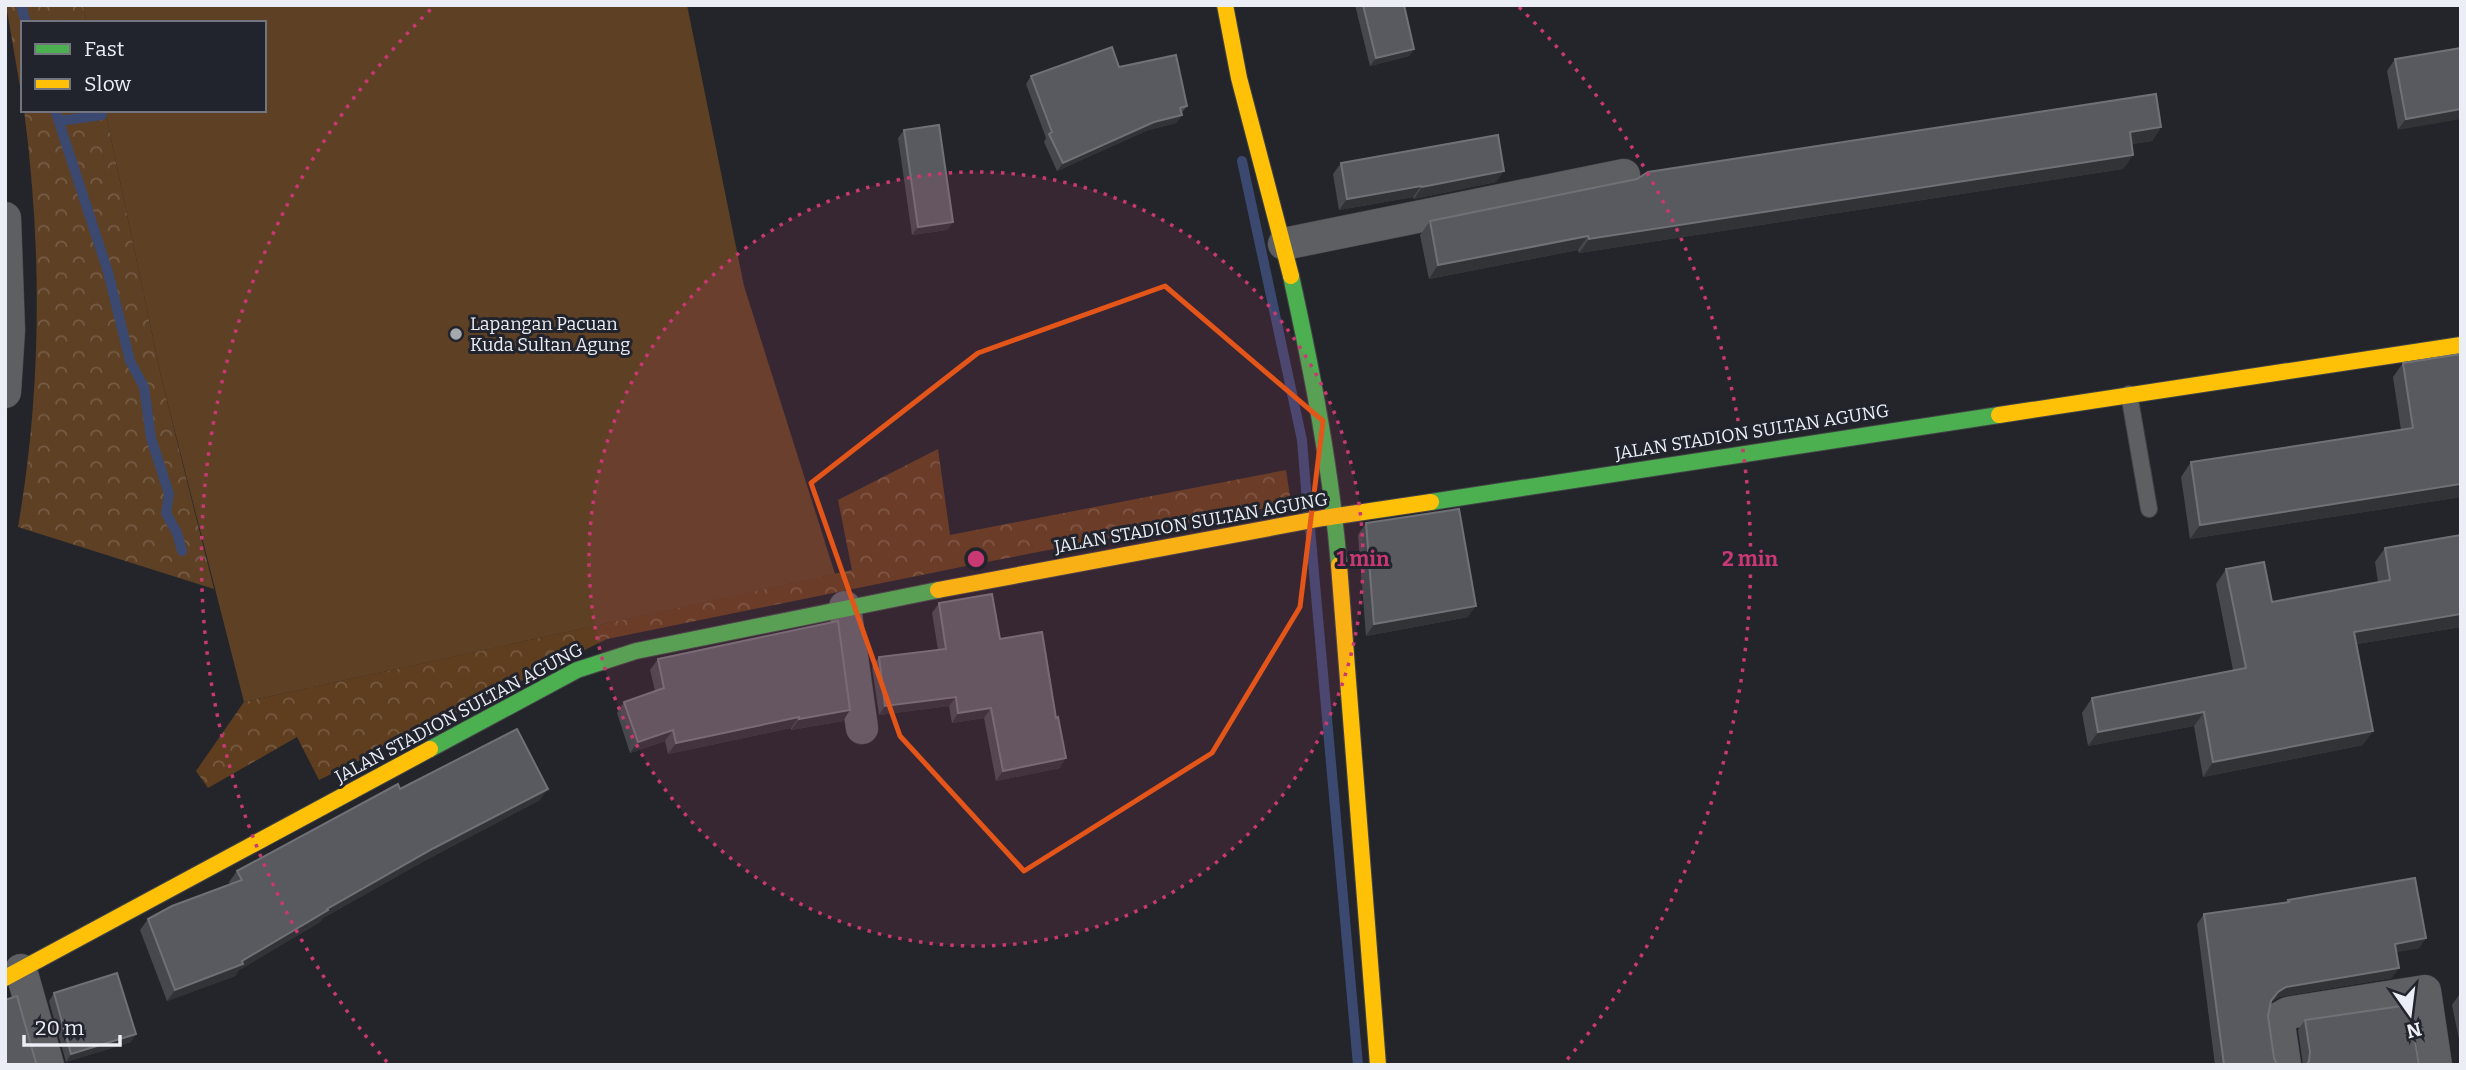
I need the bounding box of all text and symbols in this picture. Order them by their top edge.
legend [21,21,266,112]
text: Fast [84,36,125,62]
text: Slow [84,71,131,97]
place label: Lapangan Pacuan Kuda Sultan Agung [470,313,630,356]
marker: Lapangan Pacuan Kuda Sultan Agung [448,326,464,342]
street label: JALAN STADION SULTAN AGUNG [1612,399,1891,465]
street label: JALAN STADION SULTAN AGUNG [1051,488,1330,558]
text: 1 min [1336,546,1390,572]
text: 2 min [1722,546,1778,572]
centre of rings [964,547,988,571]
street label: JALAN STADION SULTAN AGUNG [330,638,587,788]
north arrow [2375,979,2445,1049]
scale bar [24,1004,121,1048]
text: 20 m [35,1015,84,1041]
text: N [2404,1017,2424,1043]

